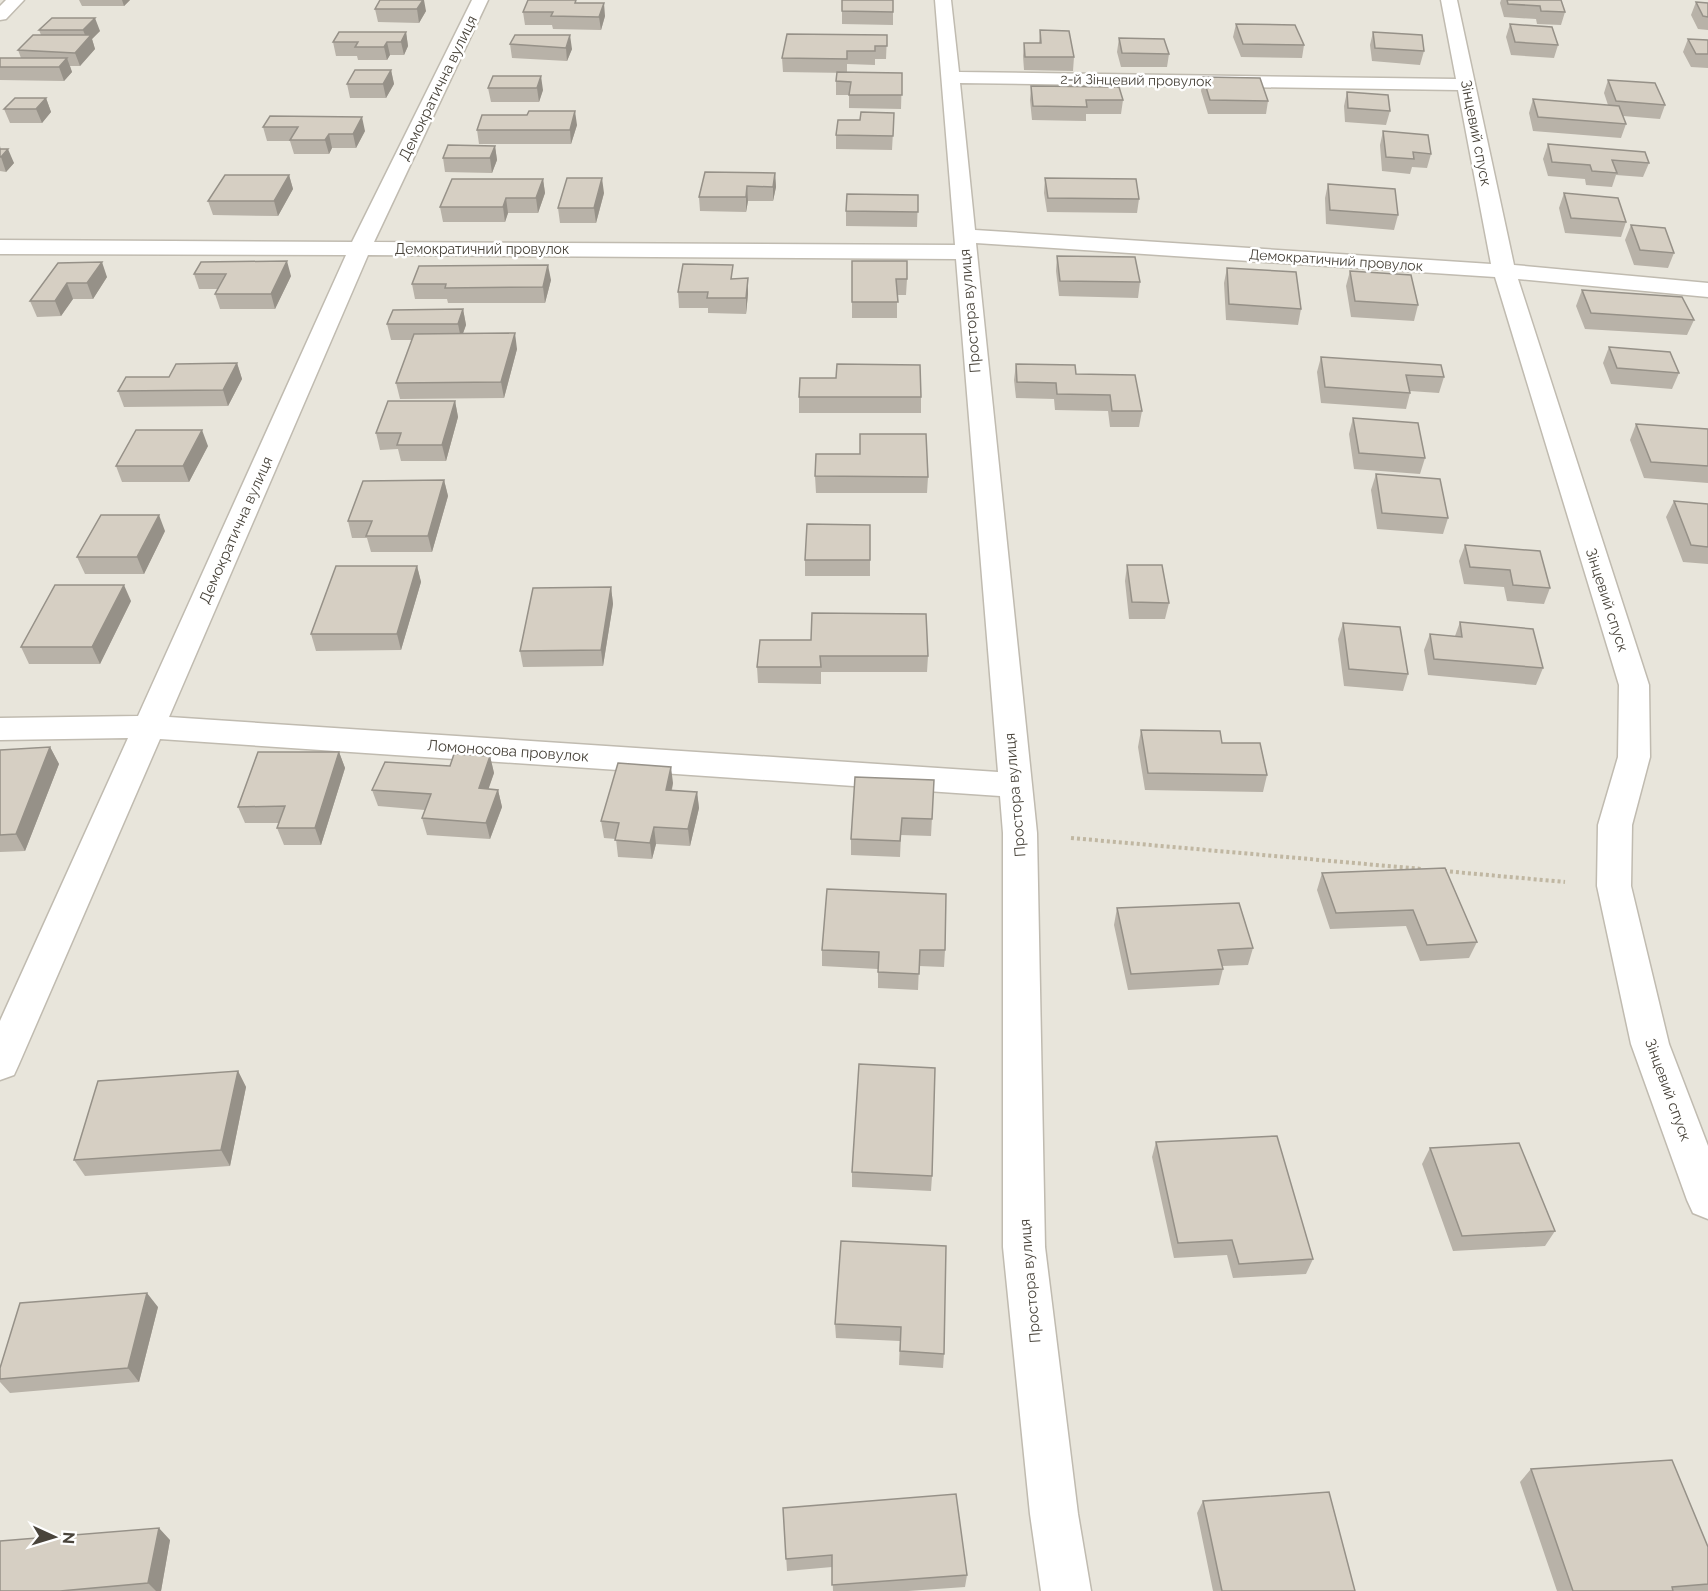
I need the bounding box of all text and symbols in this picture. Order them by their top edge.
street label: Демократична вулиця [395,13,481,163]
street label: 2-й Зінцевий провулок [1060,71,1212,89]
street label: Зінцевий спуск [1457,78,1495,188]
street label: Демократичний провулок [395,241,569,257]
street label: Демократичний провулок [1248,246,1424,274]
street label: Простора вулиця [956,248,984,374]
street label: Демократична вулиця [195,454,277,606]
street label: Зінцевий спуск [1582,546,1632,654]
street label: Простора вулиця [1001,732,1029,858]
street label: Ломоносова провулок [426,736,590,766]
street label: Зінцевий спуск [1641,1036,1695,1144]
street label: Простора вулиця [1016,1218,1044,1344]
north arrow [24,1507,84,1567]
text: N [59,1531,78,1545]

